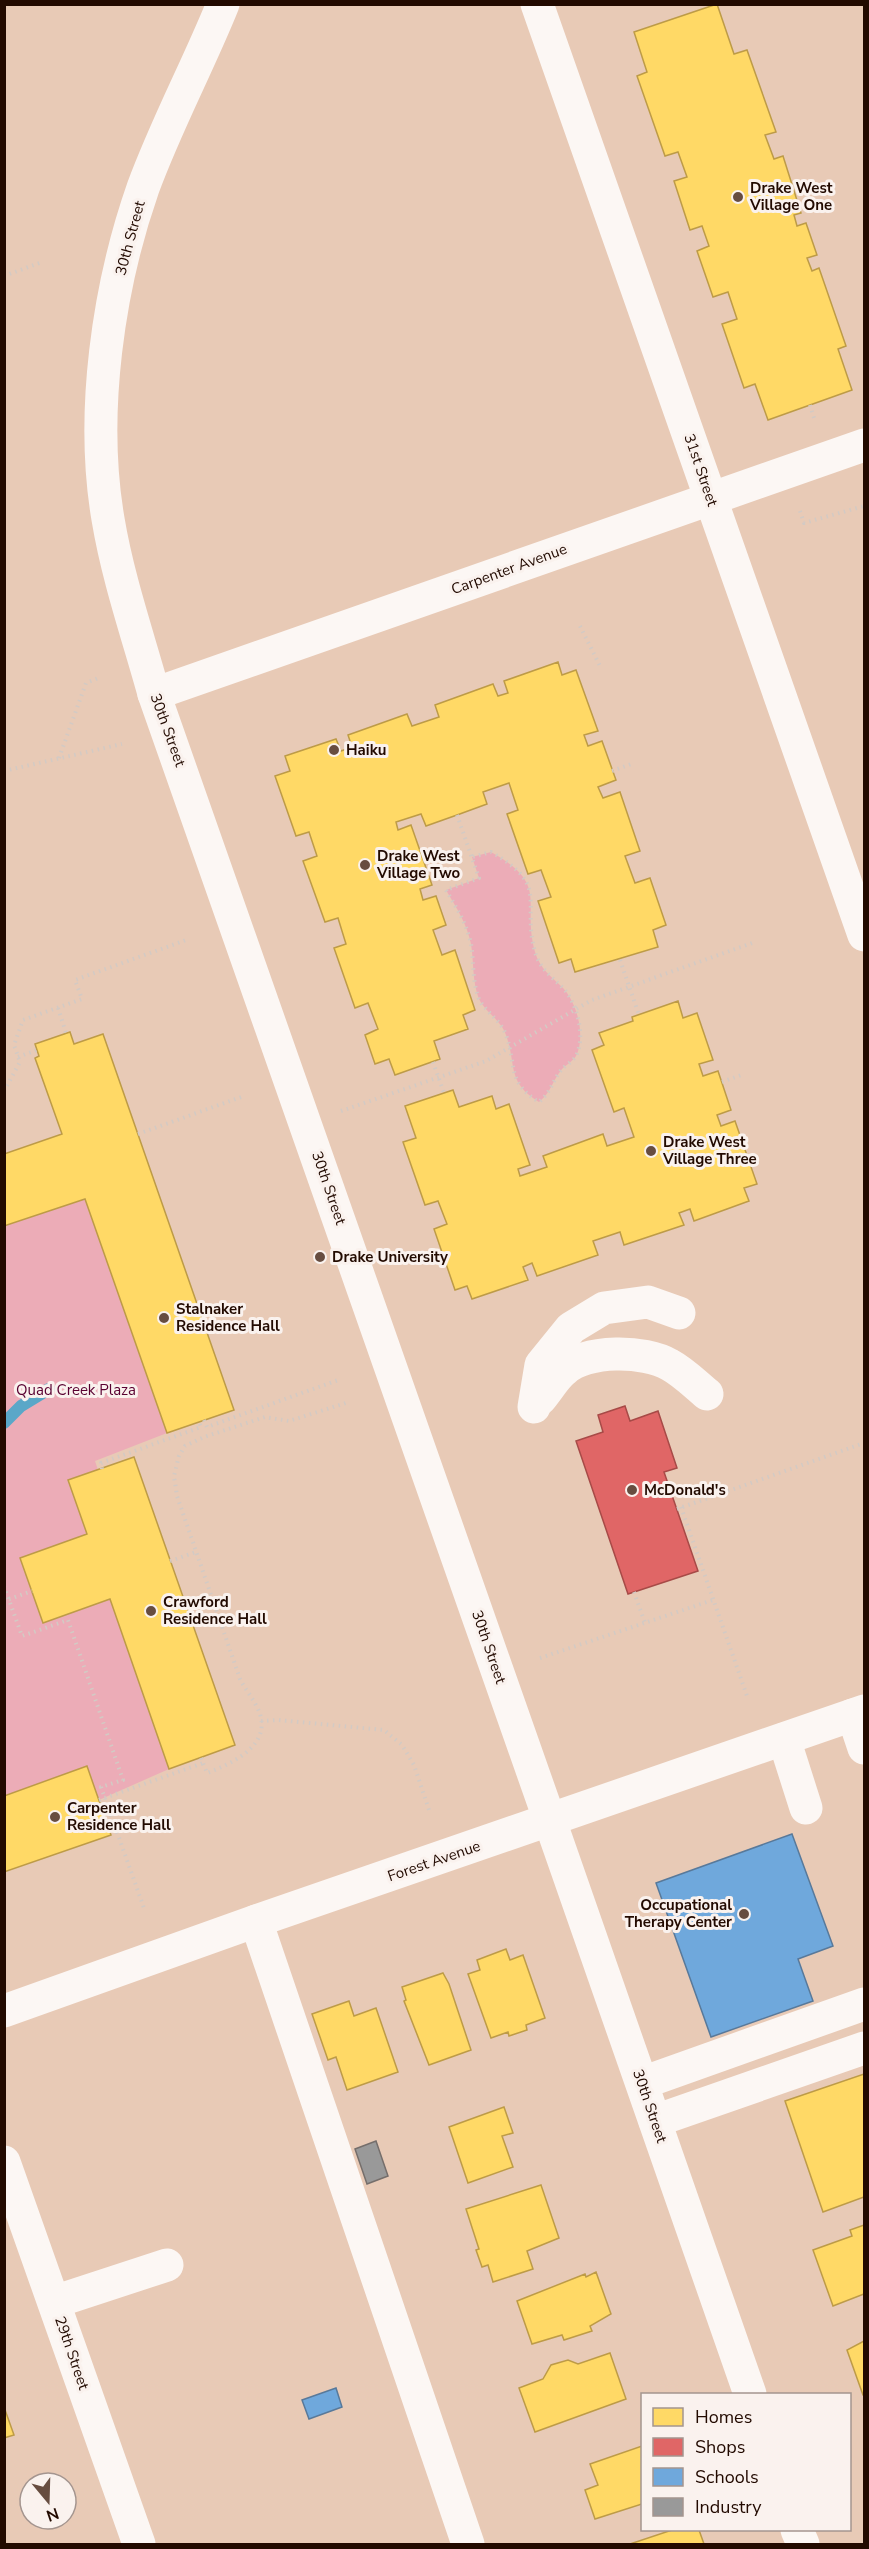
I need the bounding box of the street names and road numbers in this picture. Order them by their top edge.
street label: 30th Street [110,198,150,278]
street label: 31st Street [679,431,723,510]
street label: Carpenter Avenue [448,539,570,599]
street label: 30th Street [146,691,191,770]
street label: 30th Street [307,1149,351,1228]
street label: 30th Street [467,1608,511,1687]
street label: Forest Avenue [385,1836,483,1886]
street label: 30th Street [628,2067,672,2146]
street label: 29th Street [50,2314,94,2393]

